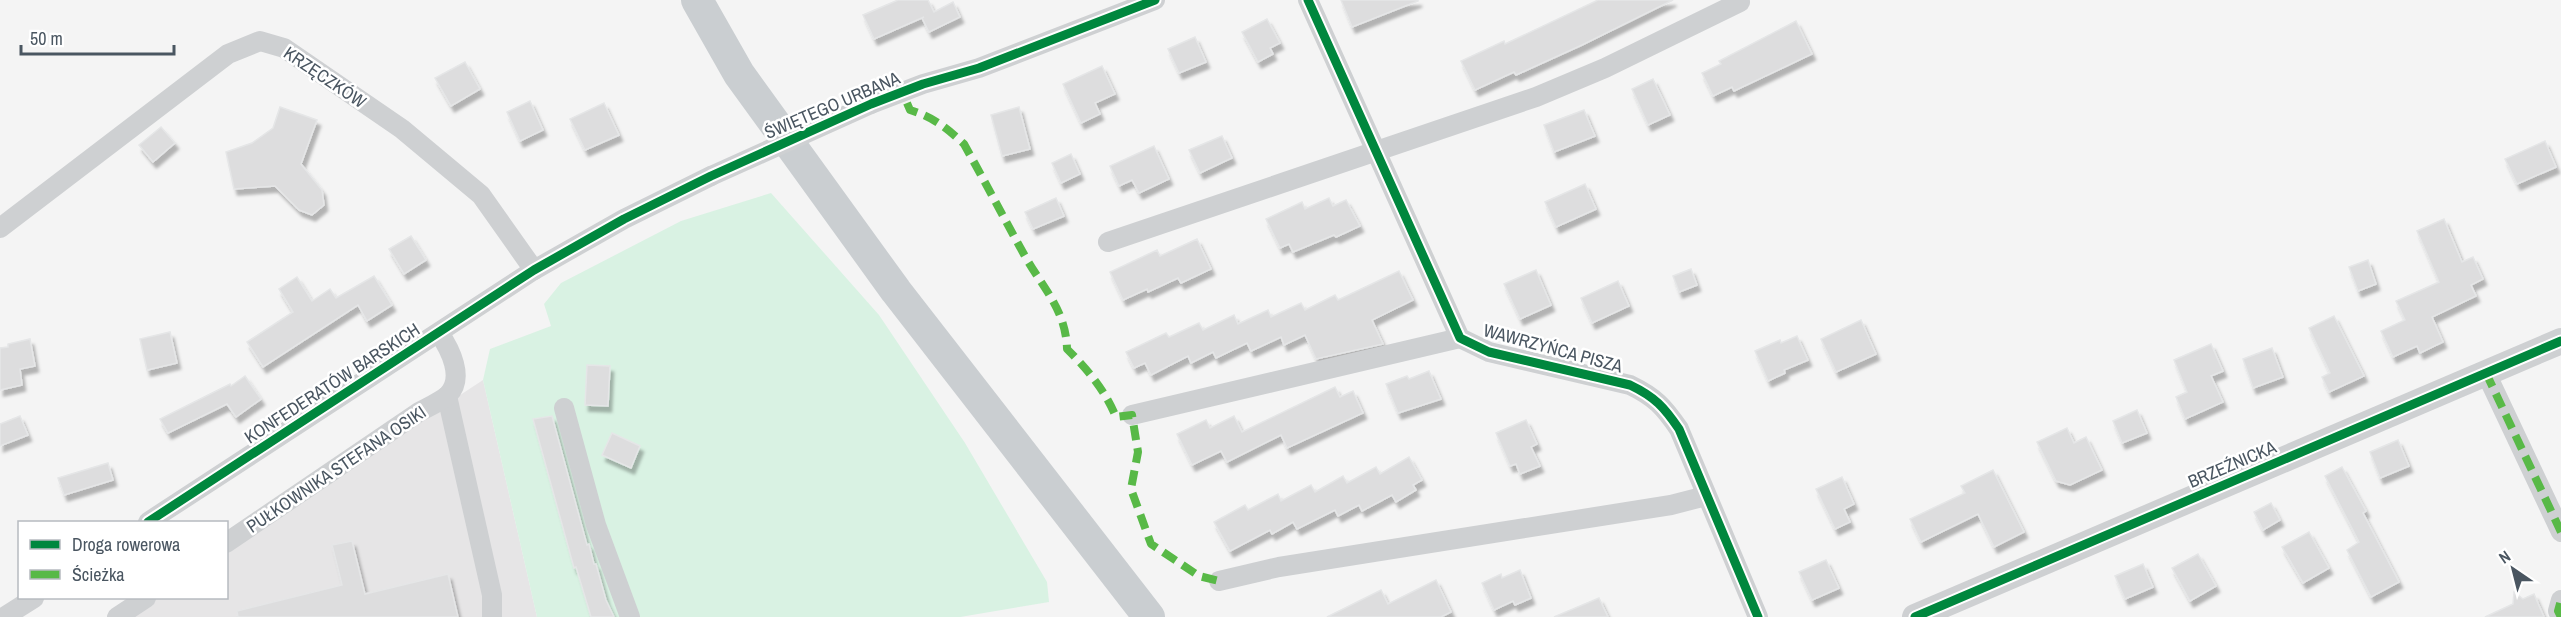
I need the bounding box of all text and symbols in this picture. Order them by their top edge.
scale bar [21,18,174,56]
text: 50 m [30,26,63,51]
street label: KRZĘCZKÓW [279,40,371,114]
street label: ŚWIĘTEGO URBANA [760,65,904,145]
street label: KONFEDERATÓW BARSKICH [239,317,425,449]
street label: WAWRZYŃCA PISZA [1481,317,1626,379]
street label: PUŁKOWNIKA STEFANA OSIKI [241,399,431,539]
street label: BRZEŹNICKA [2184,434,2280,494]
legend [18,521,228,599]
text: Droga rowerowa [72,532,180,557]
north arrow [2483,539,2543,599]
text: N [2494,545,2515,568]
text: Ścieżka [72,562,125,587]

